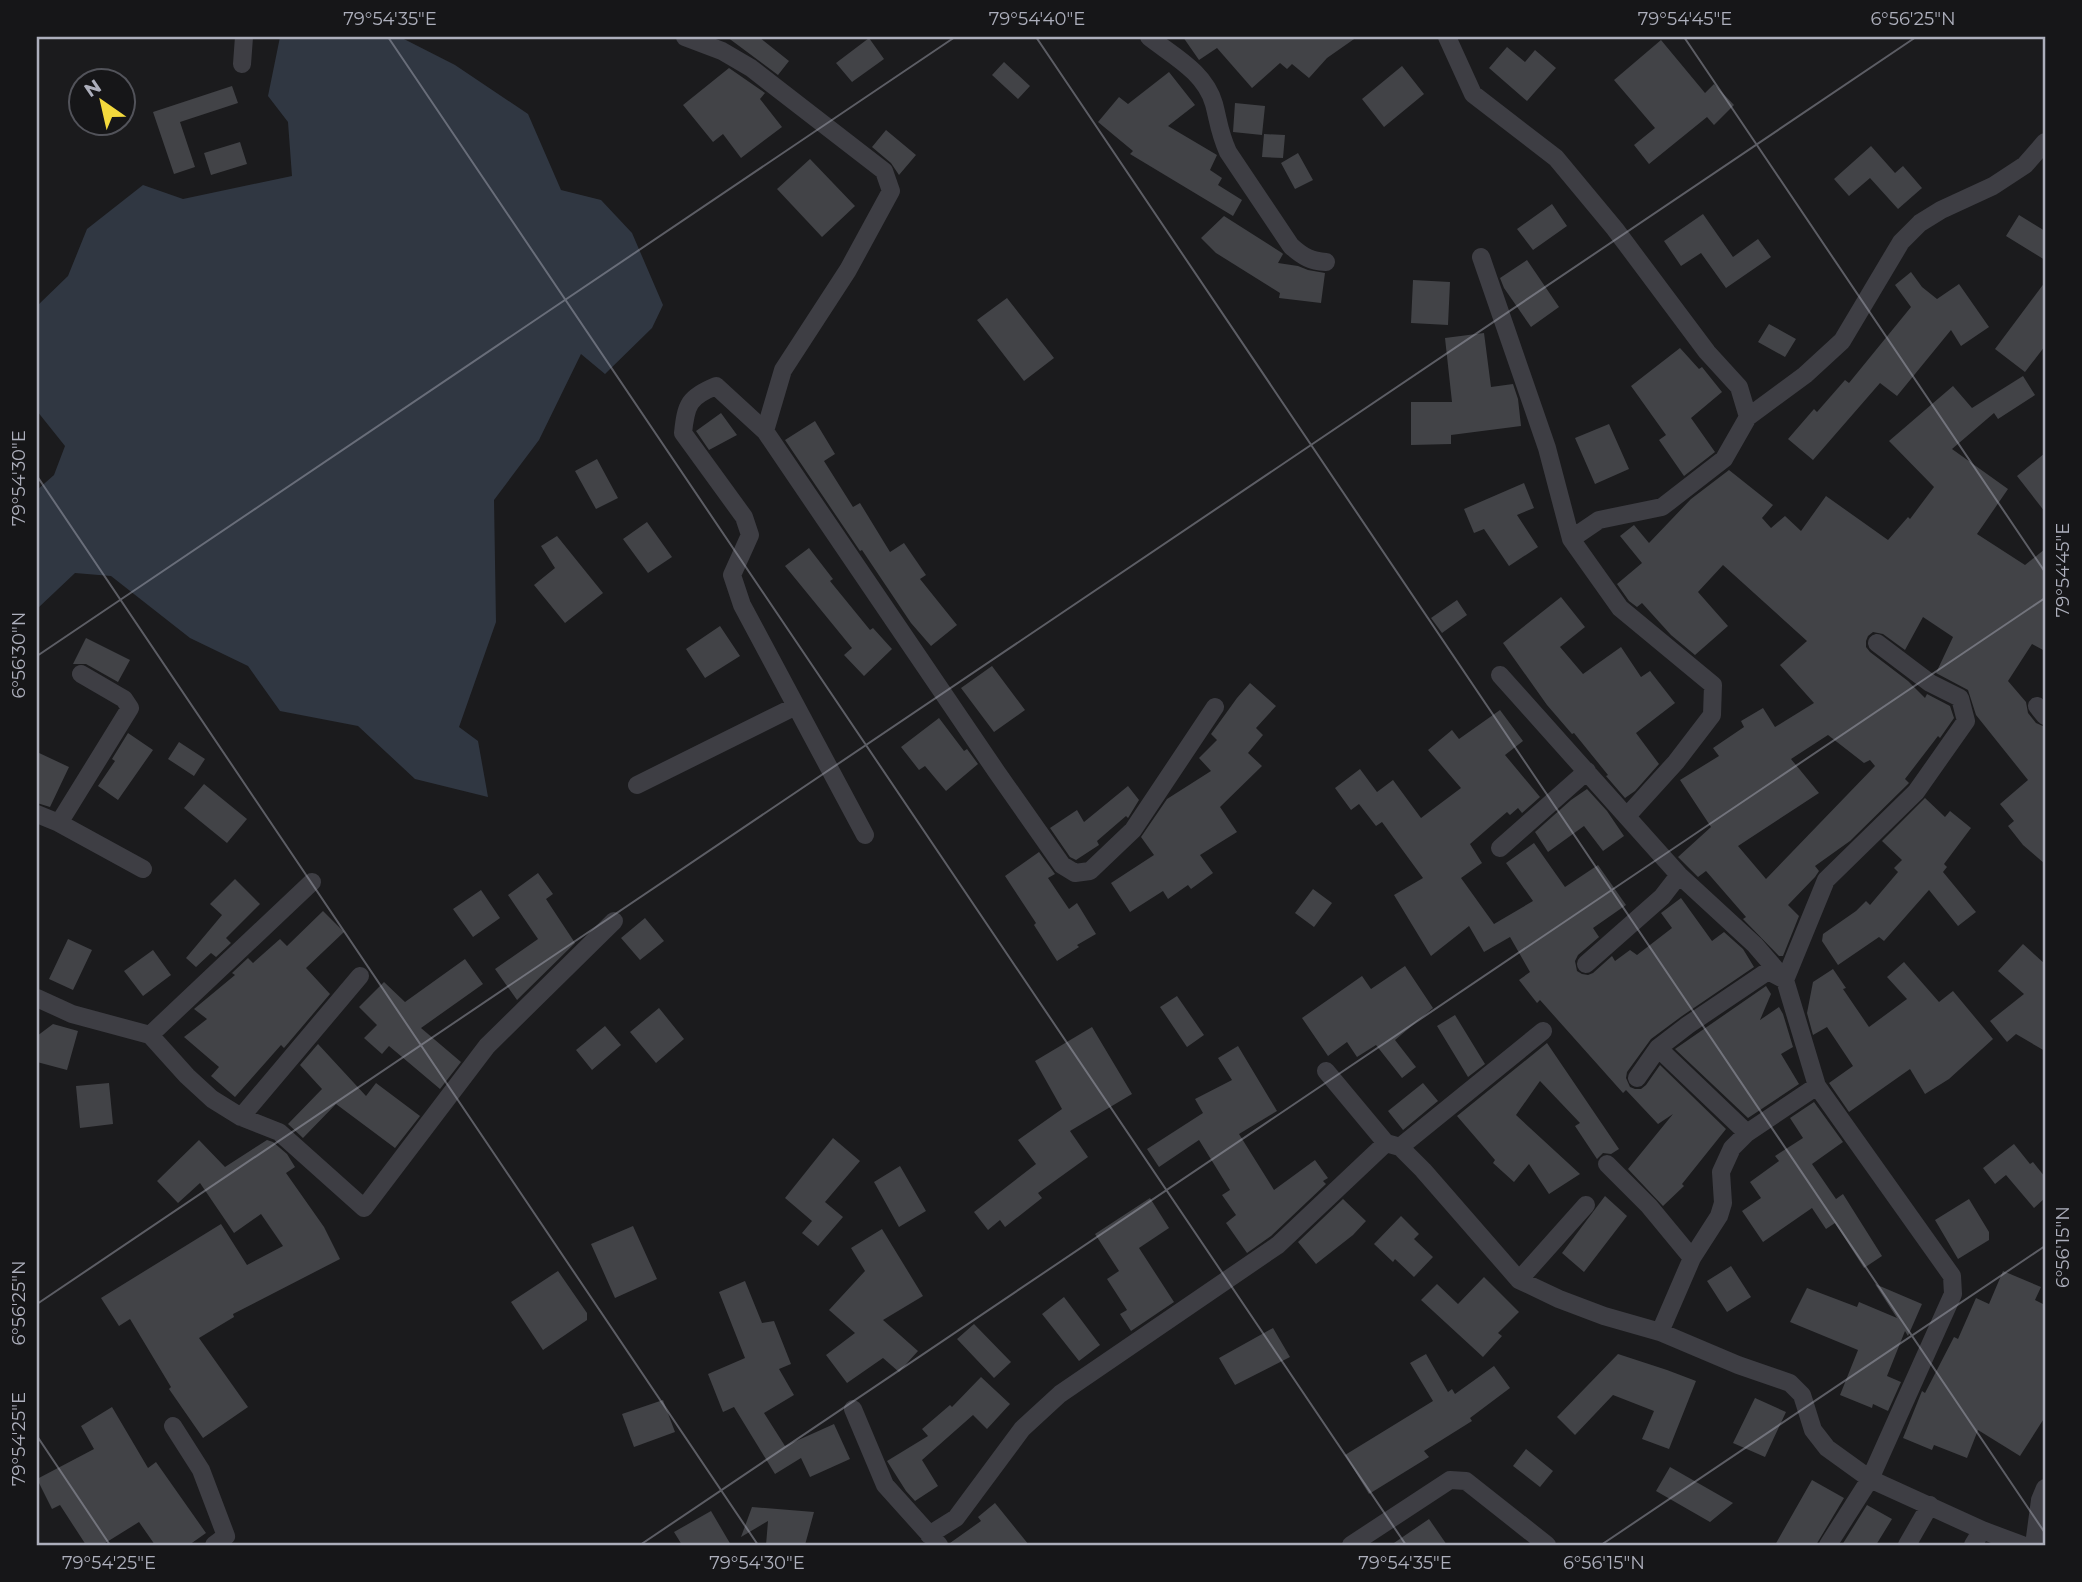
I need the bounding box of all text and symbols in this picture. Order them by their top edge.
text: 79°54'35"E [343,8,437,30]
text: 79°54'40"E [989,8,1085,30]
text: 79°54'45"E [1638,8,1732,30]
text: 6°56'25"N [1870,8,1956,30]
north arrow [66,66,136,136]
text: N [80,74,106,102]
text: 79°54'30"E [8,430,30,526]
text: 79°54'45"E [2052,523,2074,617]
text: 6°56'30"N [8,612,30,698]
text: 6°56'15"N [2052,1206,2074,1288]
text: 6°56'25"N [8,1260,30,1346]
text: 79°54'25"E [8,1392,30,1486]
text: 79°54'25"E [62,1552,156,1574]
text: 79°54'30"E [709,1552,805,1574]
text: 79°54'35"E [1358,1552,1452,1574]
text: 6°56'15"N [1563,1552,1645,1574]

